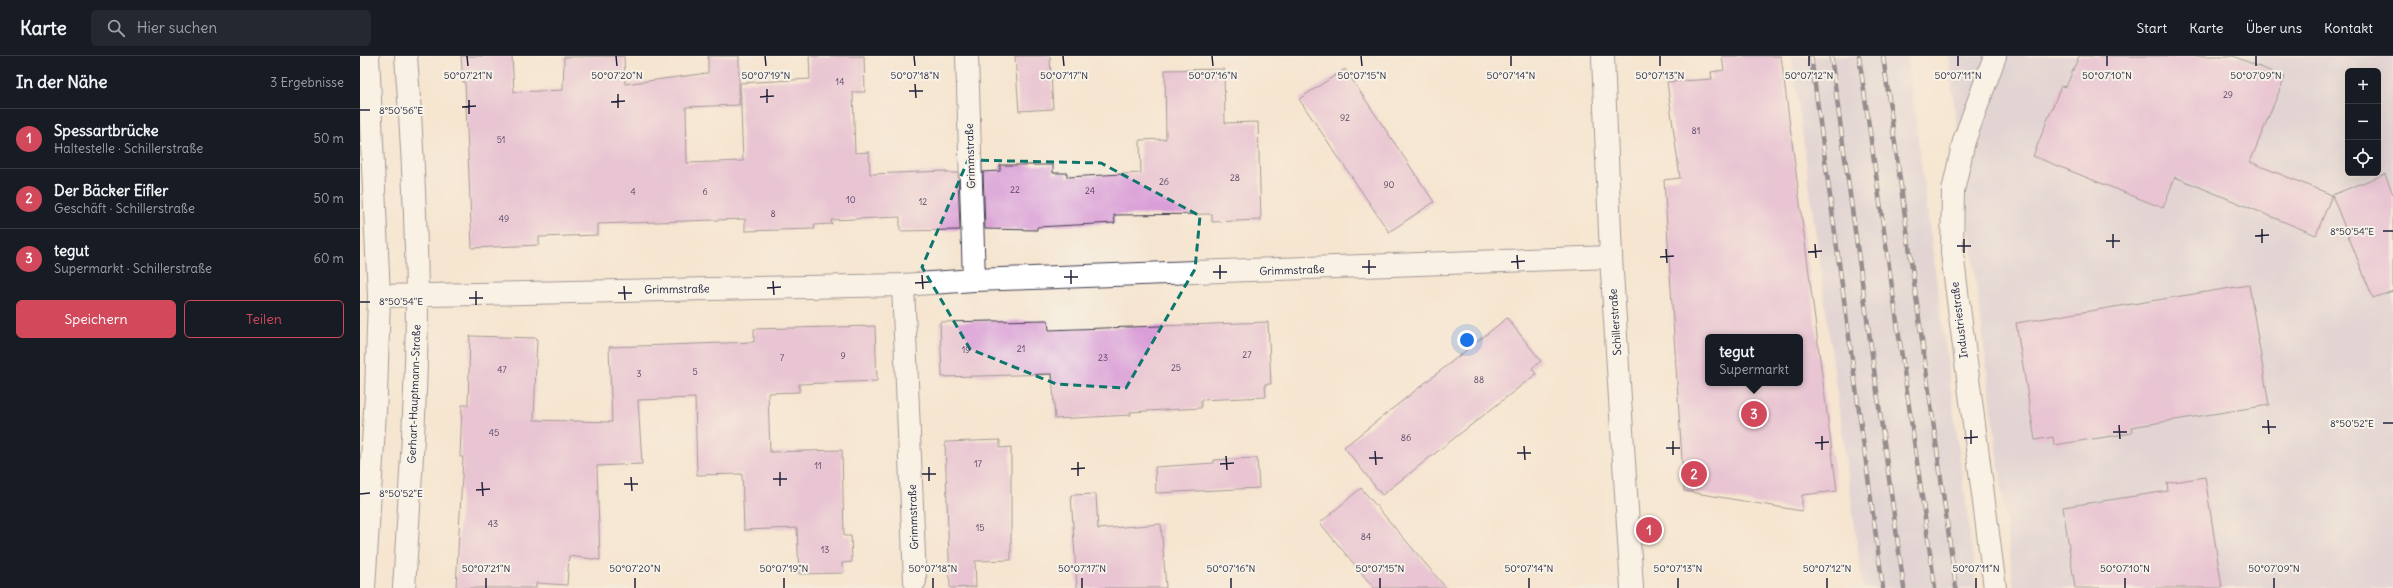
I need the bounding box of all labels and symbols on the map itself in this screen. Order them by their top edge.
text: 50°07'21"N [444,69,492,82]
text: 50°07'20"N [591,69,643,82]
text: 50°07'19"N [742,69,790,82]
text: 50°07'18"N [891,69,939,82]
text: 50°07'17"N [1040,69,1088,82]
text: 50°07'16"N [1189,69,1237,82]
text: 50°07'15"N [1338,69,1386,82]
text: 50°07'14"N [1487,69,1536,82]
text: 50°07'13"N [1636,69,1684,82]
text: 50°07'12"N [1785,69,1833,82]
text: 50°07'11"N [1934,69,1982,82]
text: 50°07'10"N [2082,69,2132,82]
text: 50°07'09"N [2230,69,2282,82]
house number: 14 [836,76,844,87]
house number: 29 [2223,89,2233,100]
text: 8°50'56"E [379,104,423,117]
house number: 92 [1340,112,1350,123]
street label: Grimmstraße [962,123,978,189]
house number: 81 [1692,125,1700,136]
house number: 51 [497,134,505,145]
house number: 28 [1230,172,1240,183]
house number: 26 [1159,176,1169,187]
house number: 90 [1383,179,1395,190]
house number: 22 [1010,184,1020,195]
house number: 24 [1085,185,1095,196]
house number: 4 [630,186,636,197]
house number: 6 [702,186,708,197]
house number: 10 [846,194,856,205]
house number: 12 [919,196,927,207]
house number: 8 [770,208,776,219]
house number: 49 [499,213,509,224]
text: 8°50'54"E [2330,225,2374,238]
street label: Grimmstraße [1259,262,1325,278]
street label: Grimmstraße [644,281,710,297]
street label: Industriestraße [1947,281,1971,359]
street label: Schillerstraße [1606,288,1624,356]
text: 8°50'54"E [379,295,423,308]
street label: Gerhart-Hauptmann-Straße [405,324,423,464]
your location [1457,330,1477,350]
house number: 21 [1017,343,1025,354]
house number: 19 [962,344,970,355]
house number: 27 [1242,349,1252,360]
house number: 9 [840,350,846,361]
house number: 7 [780,352,785,363]
house number: 23 [1098,352,1108,363]
house number: 25 [1171,362,1181,373]
house number: 47 [497,364,507,375]
house number: 5 [692,366,698,377]
house number: 3 [636,368,642,379]
house number: 88 [1474,374,1484,385]
pin: 3 [1741,399,1767,429]
text: 8°50'52"E [2330,417,2374,430]
house number: 45 [489,427,499,438]
house number: 86 [1401,432,1411,443]
house number: 17 [974,458,983,469]
pin: 2 [1681,459,1707,489]
house number: 11 [814,460,822,471]
street label: Grimmstraße [905,484,921,550]
text: 8°50'52"E [379,487,423,500]
pin: 1 [1636,515,1662,545]
house number: 43 [488,518,498,529]
house number: 15 [976,522,984,533]
house number: 84 [1361,531,1371,542]
house number: 13 [821,544,829,555]
text: 50°07'21"N [462,562,510,575]
text: 50°07'20"N [609,562,661,575]
text: 50°07'19"N [760,562,808,575]
text: 50°07'18"N [909,562,957,575]
text: 50°07'17"N [1058,562,1106,575]
text: 50°07'16"N [1207,562,1255,575]
text: 50°07'15"N [1356,562,1404,575]
text: 50°07'14"N [1505,562,1554,575]
text: 50°07'13"N [1654,562,1702,575]
text: 50°07'12"N [1803,562,1851,575]
text: 50°07'11"N [1952,562,2000,575]
text: 50°07'10"N [2100,562,2150,575]
text: 50°07'09"N [2248,562,2300,575]

